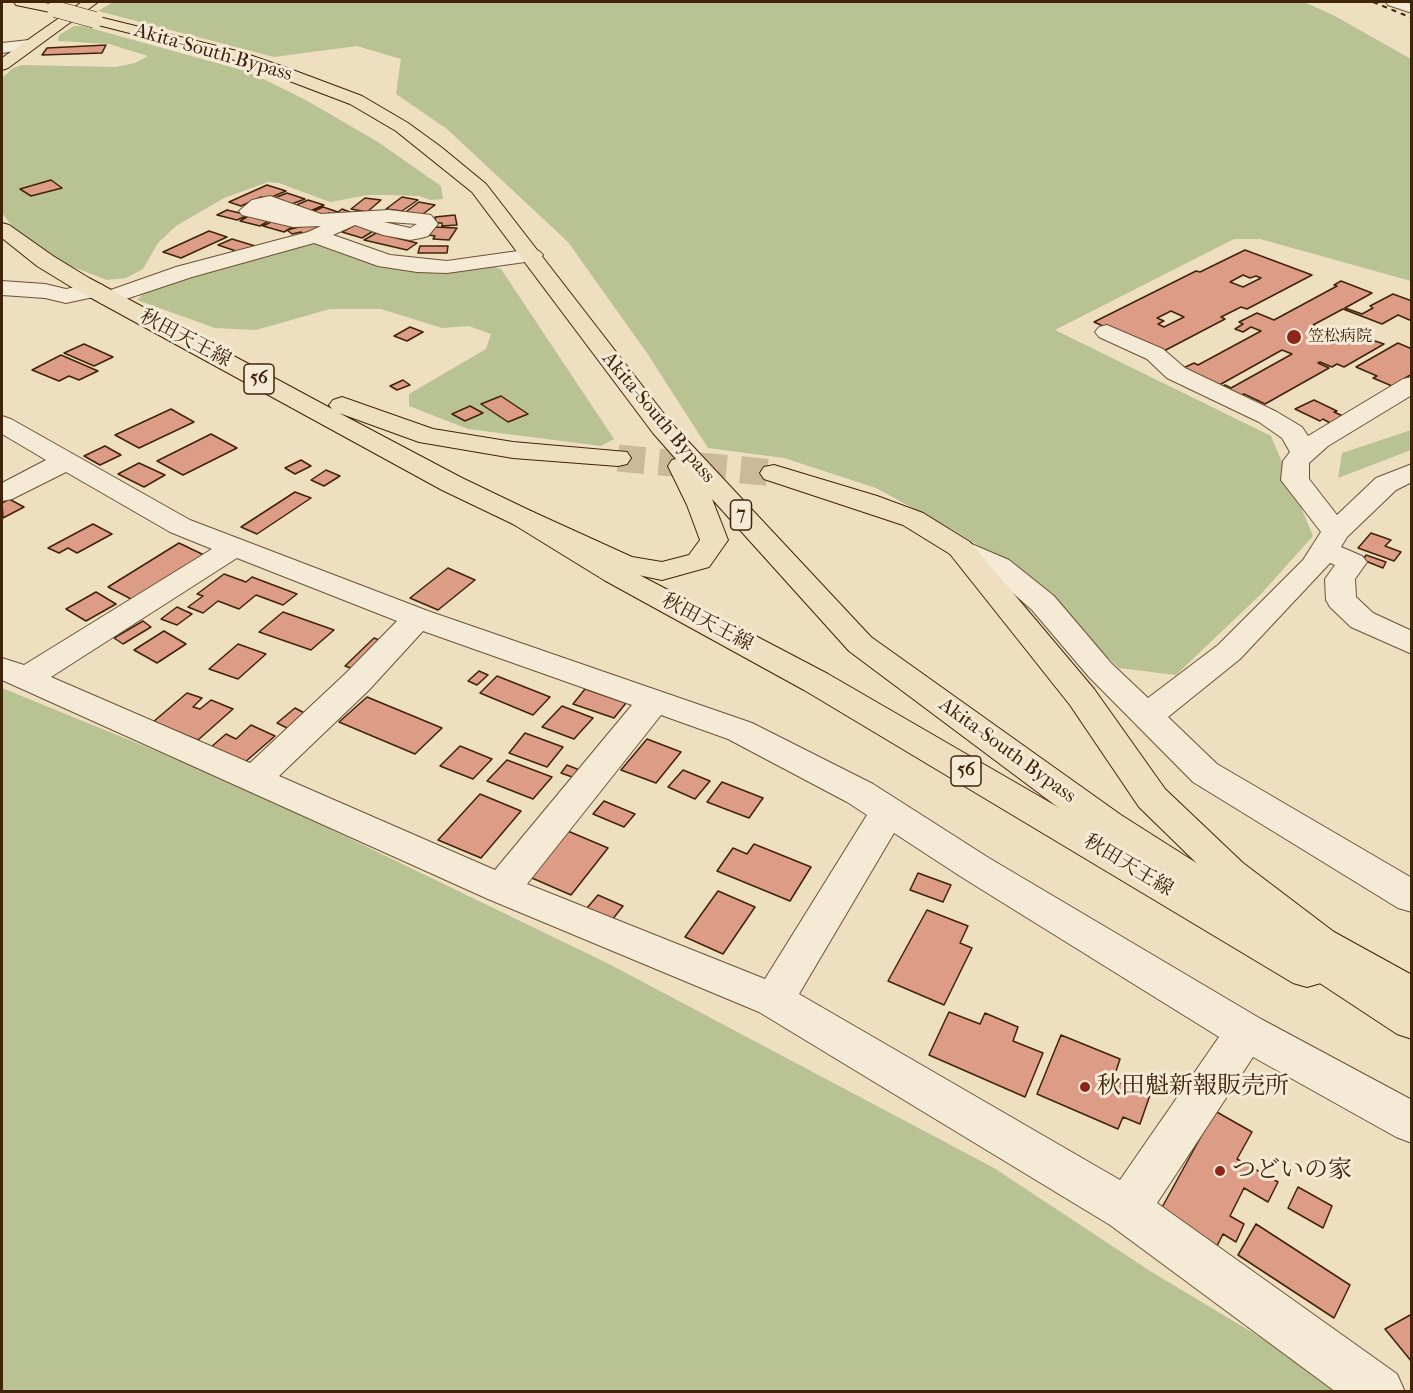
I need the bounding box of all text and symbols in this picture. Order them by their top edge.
street label: Akita-South Bypass [131,19,295,87]
street label: 秋田天王線 [135,305,235,373]
place label: 笠松病院 [1308,327,1372,347]
marker: 笠松病院 [1285,328,1303,346]
street label: Akita-South Bypass [596,348,720,488]
road number: 56 [244,364,274,394]
road number: 7 [730,500,752,530]
street label: 秋田天王線 [657,589,757,657]
street label: Akita-South Bypass [934,693,1080,809]
road number: 56 [951,756,981,786]
street label: 秋田天王線 [1079,830,1177,902]
place label: 秋田魁新報販売所 [1097,1073,1289,1101]
marker: 秋田魁新報販売所 [1078,1080,1092,1094]
place label: つどいの家 [1232,1157,1352,1185]
marker: つどいの家 [1213,1164,1227,1178]

